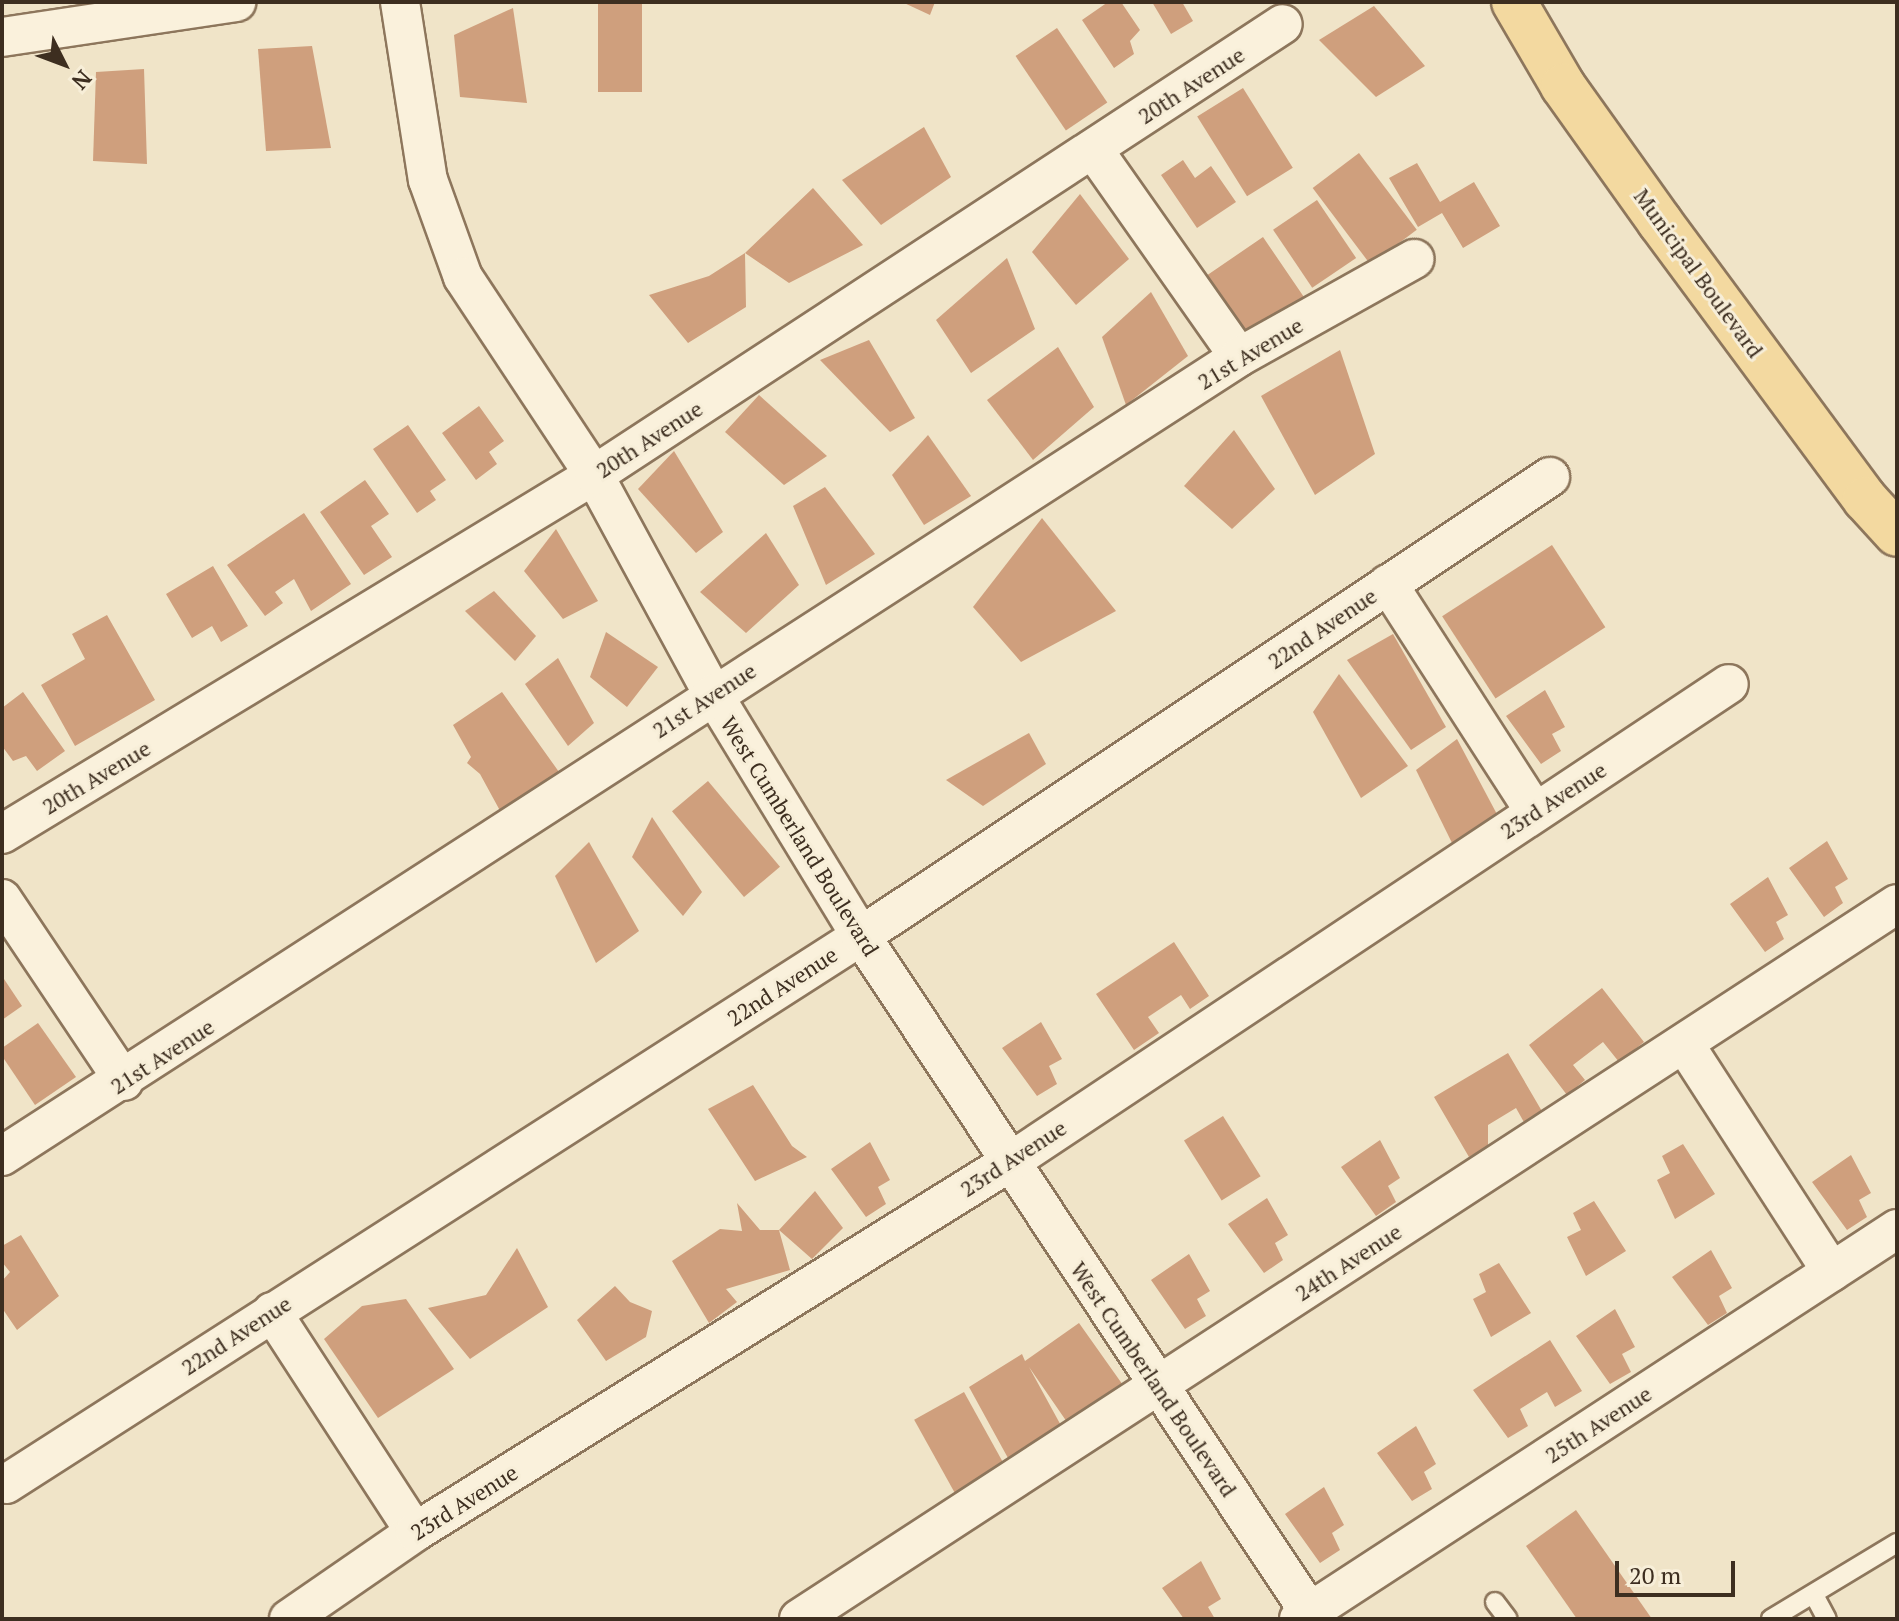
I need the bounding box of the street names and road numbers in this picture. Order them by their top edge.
street label: 20th Avenue [1133,41,1249,129]
street label: Municipal Boulevard [1629,183,1769,363]
street label: 21st Avenue [1192,311,1308,395]
street label: 20th Avenue [591,395,707,483]
street label: 22nd Avenue [1262,582,1382,674]
street label: 21st Avenue [647,657,761,743]
street label: West Cumberland Boulevard [715,711,885,961]
street label: 20th Avenue [37,734,155,820]
street label: 23rd Avenue [1495,756,1611,844]
street label: 22nd Avenue [722,941,842,1031]
street label: 21st Avenue [105,1013,219,1099]
street label: 23rd Avenue [955,1114,1071,1202]
street label: 24th Avenue [1290,1218,1406,1306]
street label: West Cumberland Boulevard [1065,1257,1243,1501]
street label: 22nd Avenue [176,1290,296,1380]
street label: 25th Avenue [1540,1380,1656,1468]
street label: 23rd Avenue [405,1459,523,1545]

